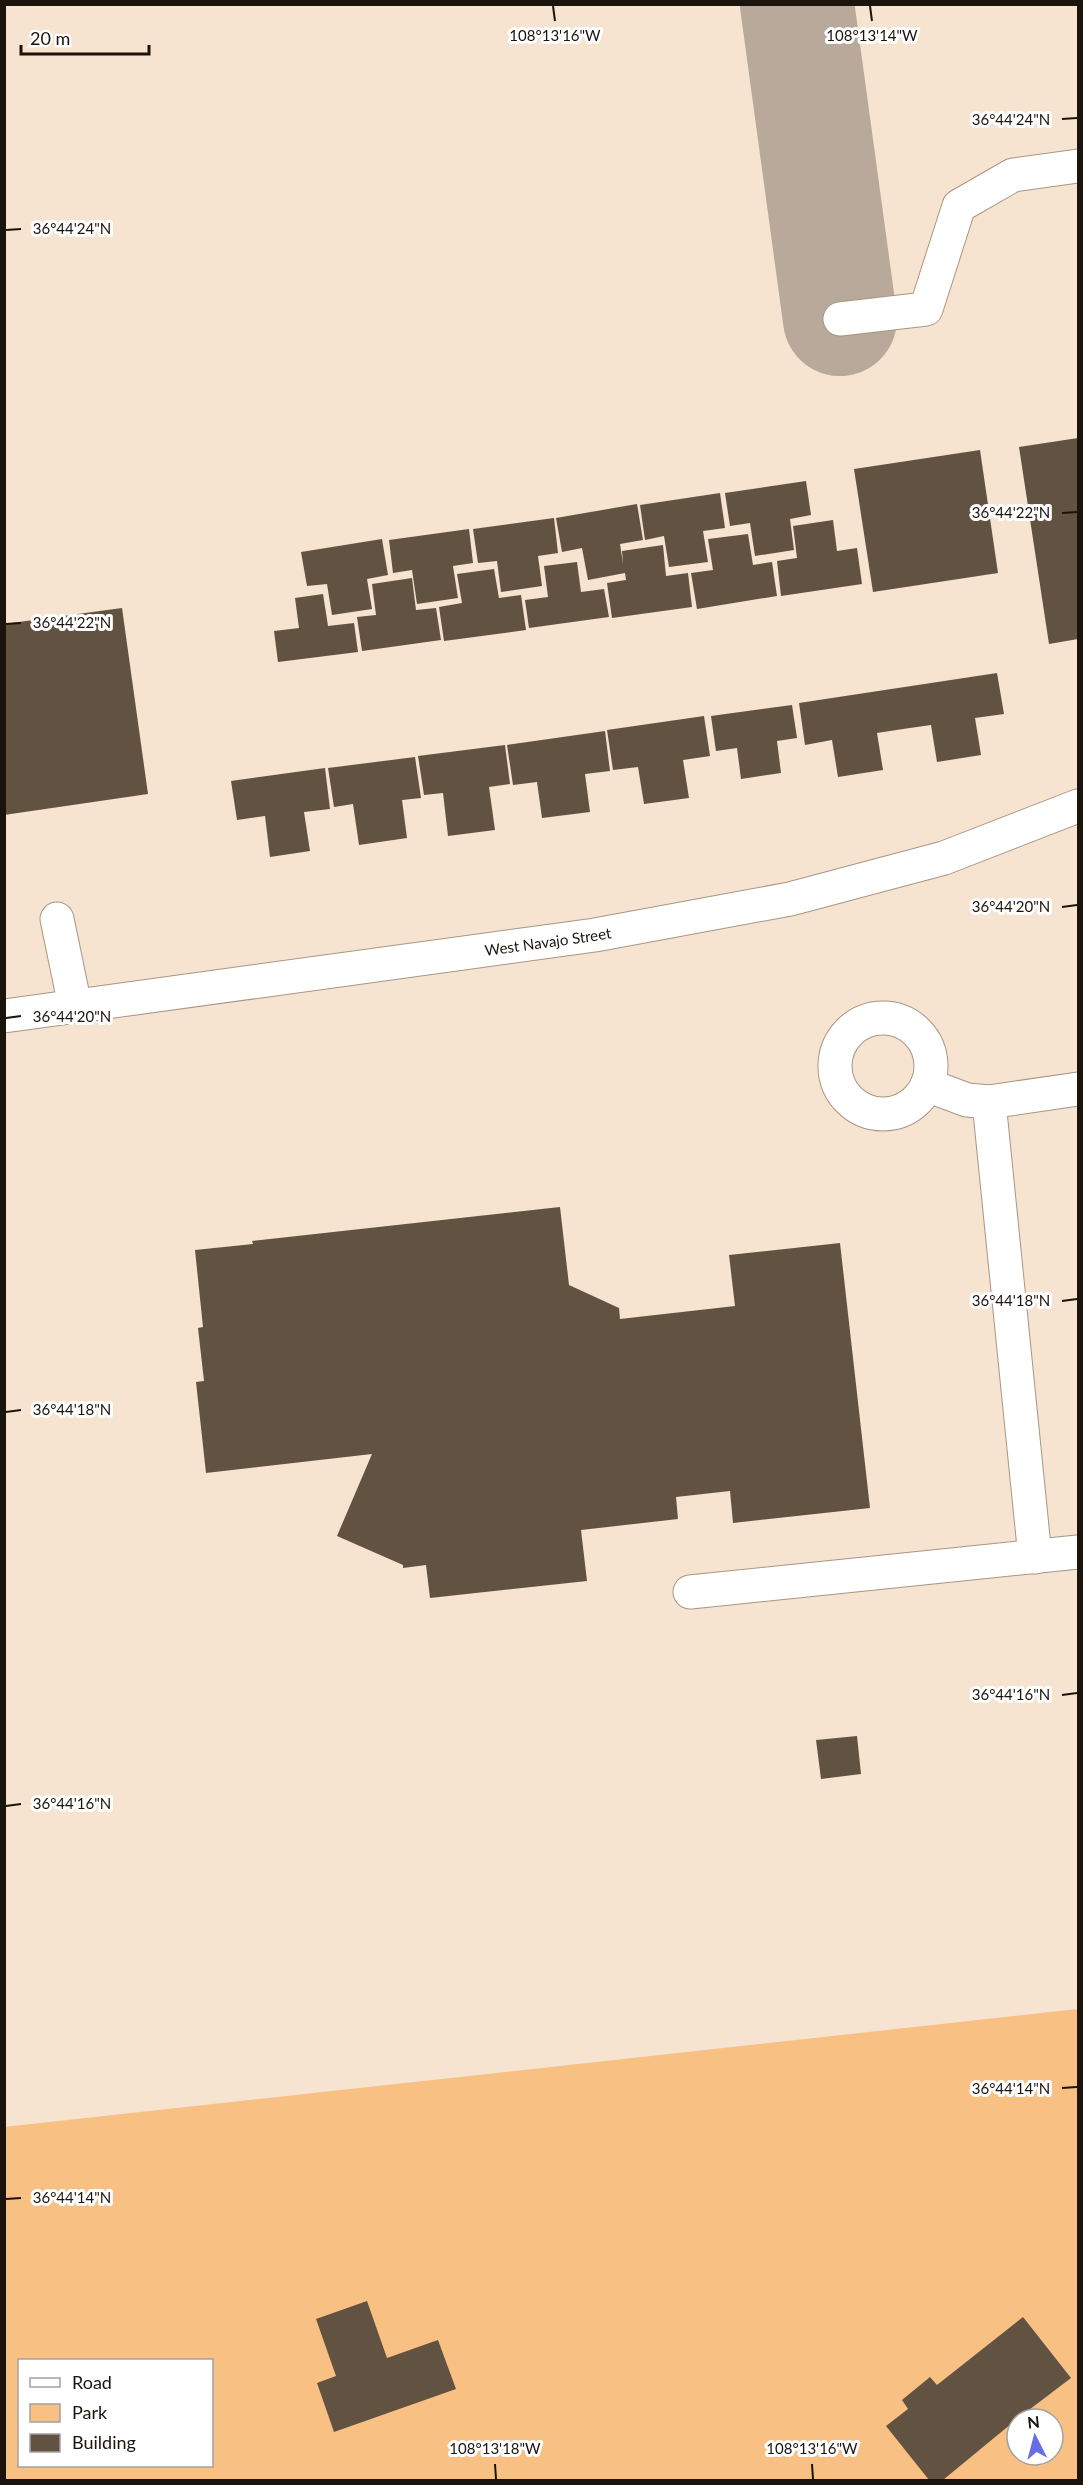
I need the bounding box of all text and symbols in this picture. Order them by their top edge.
scale bar [21,18,148,56]
text: 108°13'16"W [509,26,601,44]
text: 108°13'14"W [826,26,918,44]
text: 20 m [30,27,70,49]
text: 36°44'24"N [972,110,1050,128]
text: 36°44'24"N [33,219,111,237]
text: 36°44'22"N [972,503,1050,521]
text: 36°44'22"N [33,613,111,631]
text: 36°44'20"N [972,897,1050,915]
street label: West Navajo Street [484,923,613,959]
text: 36°44'20"N [33,1007,111,1025]
text: 36°44'18"N [972,1291,1050,1309]
text: 36°44'18"N [33,1400,111,1418]
text: 36°44'16"N [972,1685,1050,1703]
text: 36°44'16"N [33,1794,111,1812]
text: 36°44'14"N [972,2079,1050,2097]
text: 36°44'14"N [33,2188,111,2206]
legend [18,2359,213,2467]
text: Road [72,2371,112,2393]
text: Park [72,2401,108,2423]
north arrow [1005,2407,1065,2467]
text: N [1026,2411,1041,2432]
text: Building [72,2431,136,2453]
text: 108°13'18"W [449,2439,541,2457]
text: 108°13'16"W [766,2439,858,2457]

